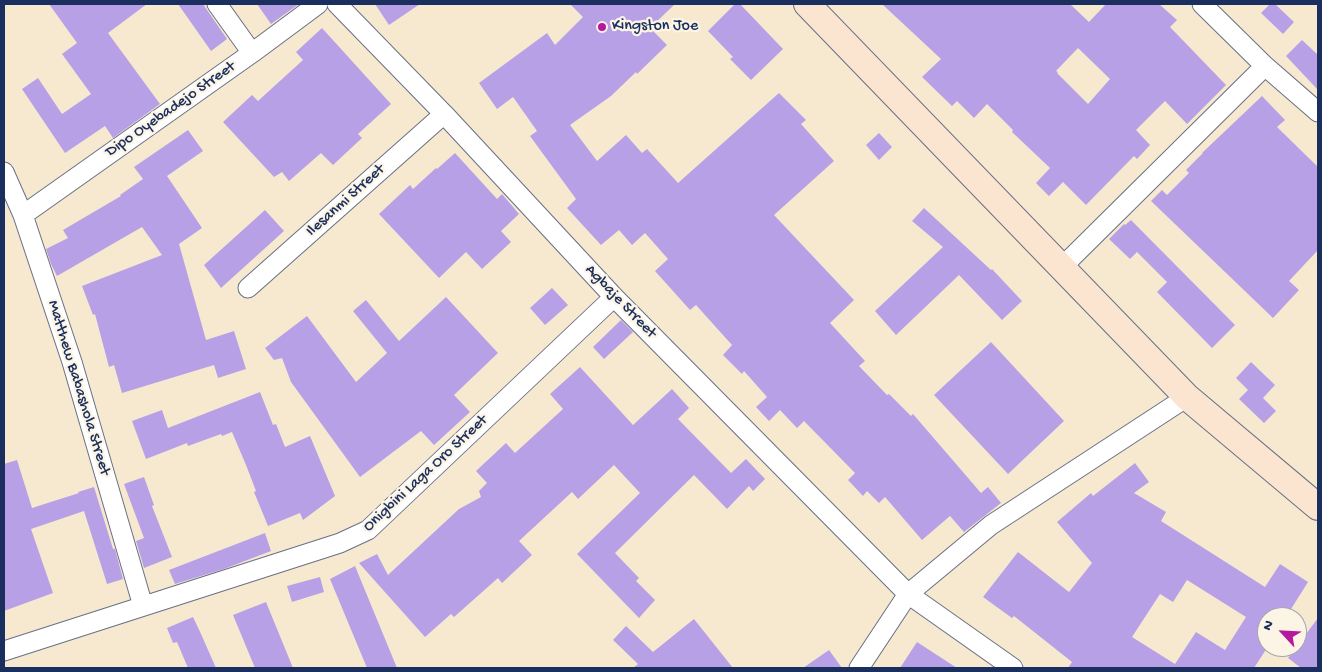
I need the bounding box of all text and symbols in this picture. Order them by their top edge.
place label: Kingston Joe [612,17,698,37]
marker: Kingston Joe [596,21,608,33]
street label: Dipo Oyebadejo Street [102,58,240,162]
street label: Ilesanmi Street [303,161,389,241]
street label: Agbaje Street [580,261,660,343]
street label: Matthew Babashola Street [42,298,114,478]
street label: Onigbini Laga Oro Street [360,411,492,537]
north arrow [1257,607,1307,657]
text: N [1259,618,1278,634]

